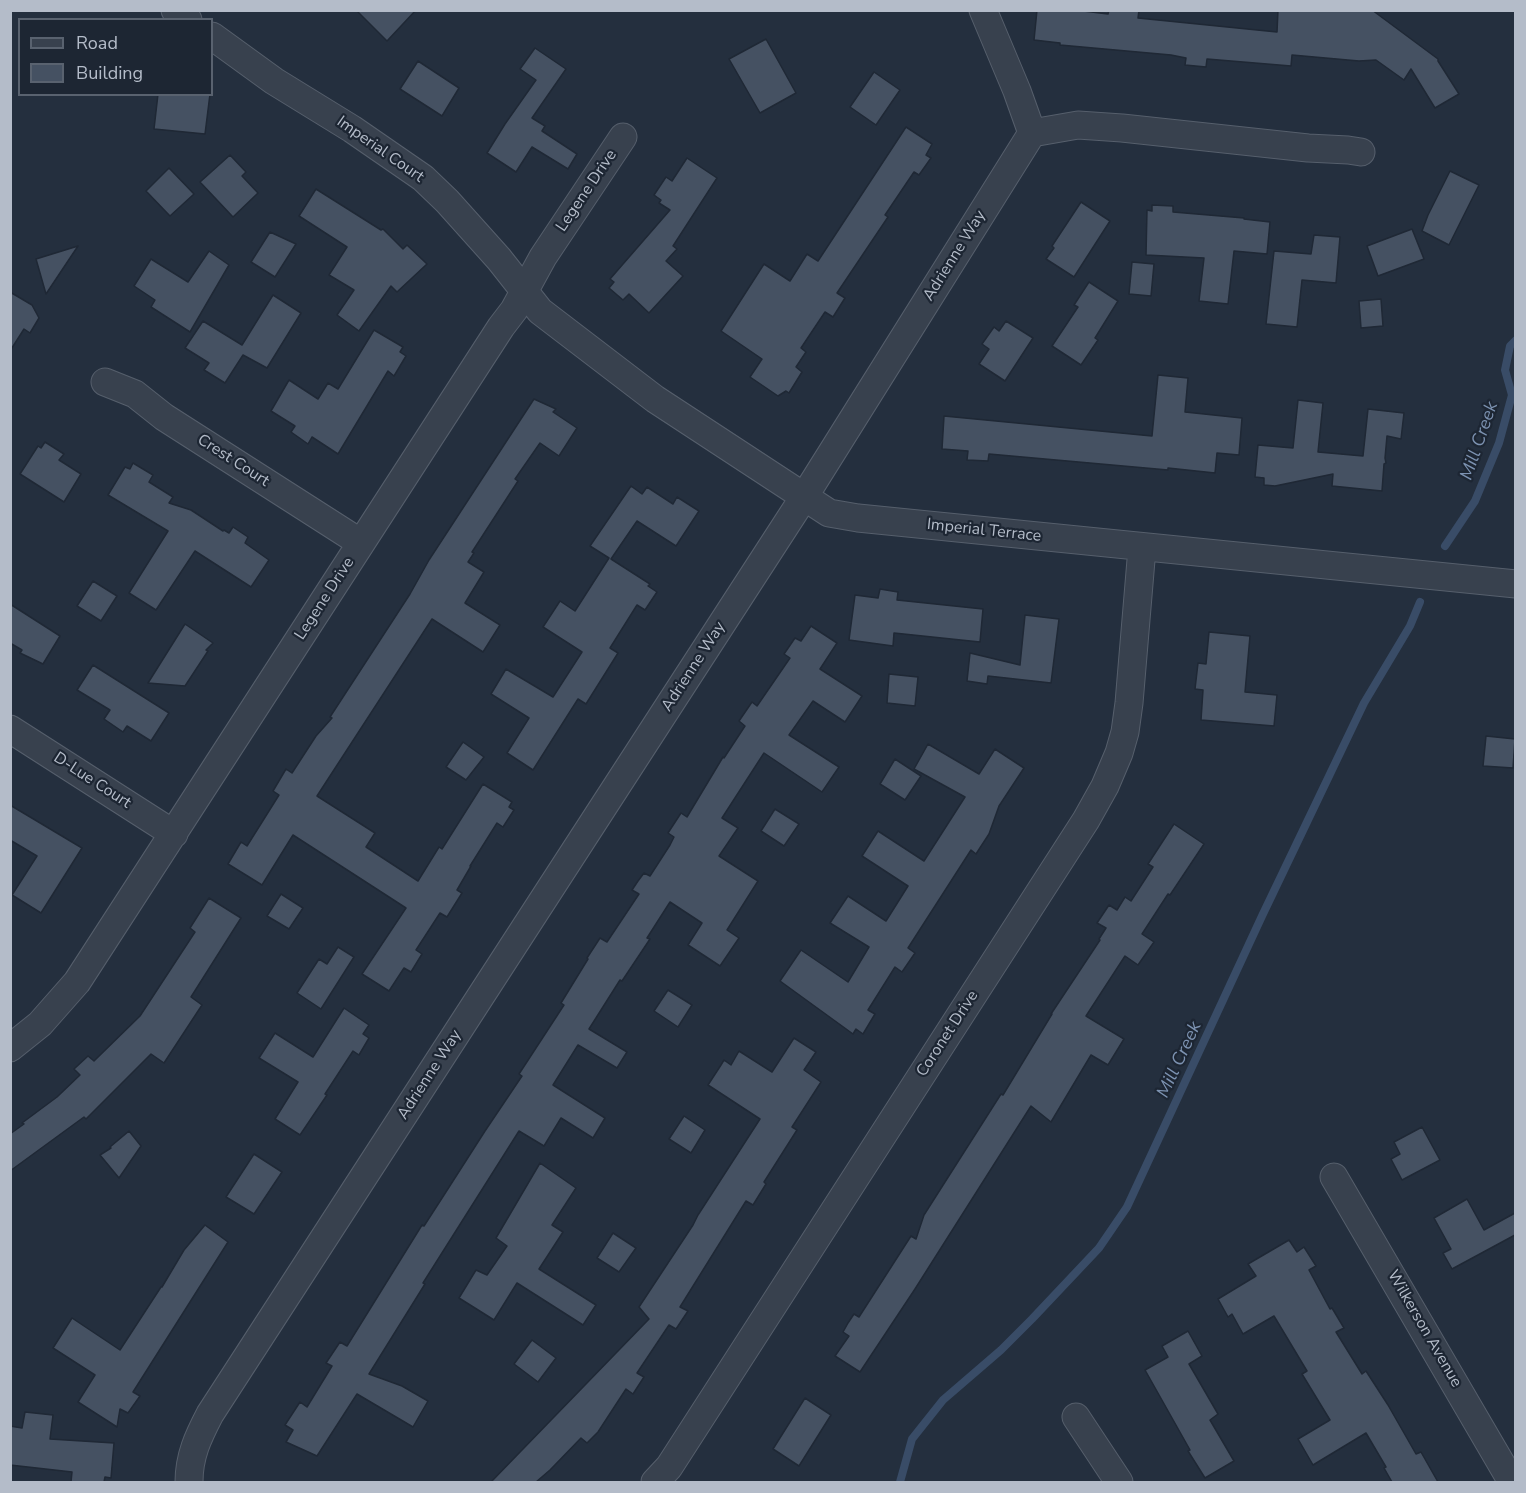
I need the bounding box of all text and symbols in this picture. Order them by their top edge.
legend [18,18,213,96]
text: Road [76,31,118,55]
text: Building [76,61,143,85]
street label: Imperial Court [333,113,427,187]
street label: Legene Drive [553,146,621,236]
street label: Adrienne Way [920,207,990,305]
water label: Mill Creek [1457,399,1503,483]
street label: Crest Court [193,431,273,491]
street label: Imperial Terrace [926,515,1042,547]
street label: Legene Drive [291,554,359,644]
street label: Adrienne Way [658,619,730,715]
street label: D-Lue Court [50,749,134,813]
street label: Coronet Drive [913,987,983,1081]
water label: Mill Creek [1153,1019,1207,1101]
street label: Adrienne Way [394,1027,466,1123]
street label: Wilkerson Avenue [1383,1267,1465,1391]

